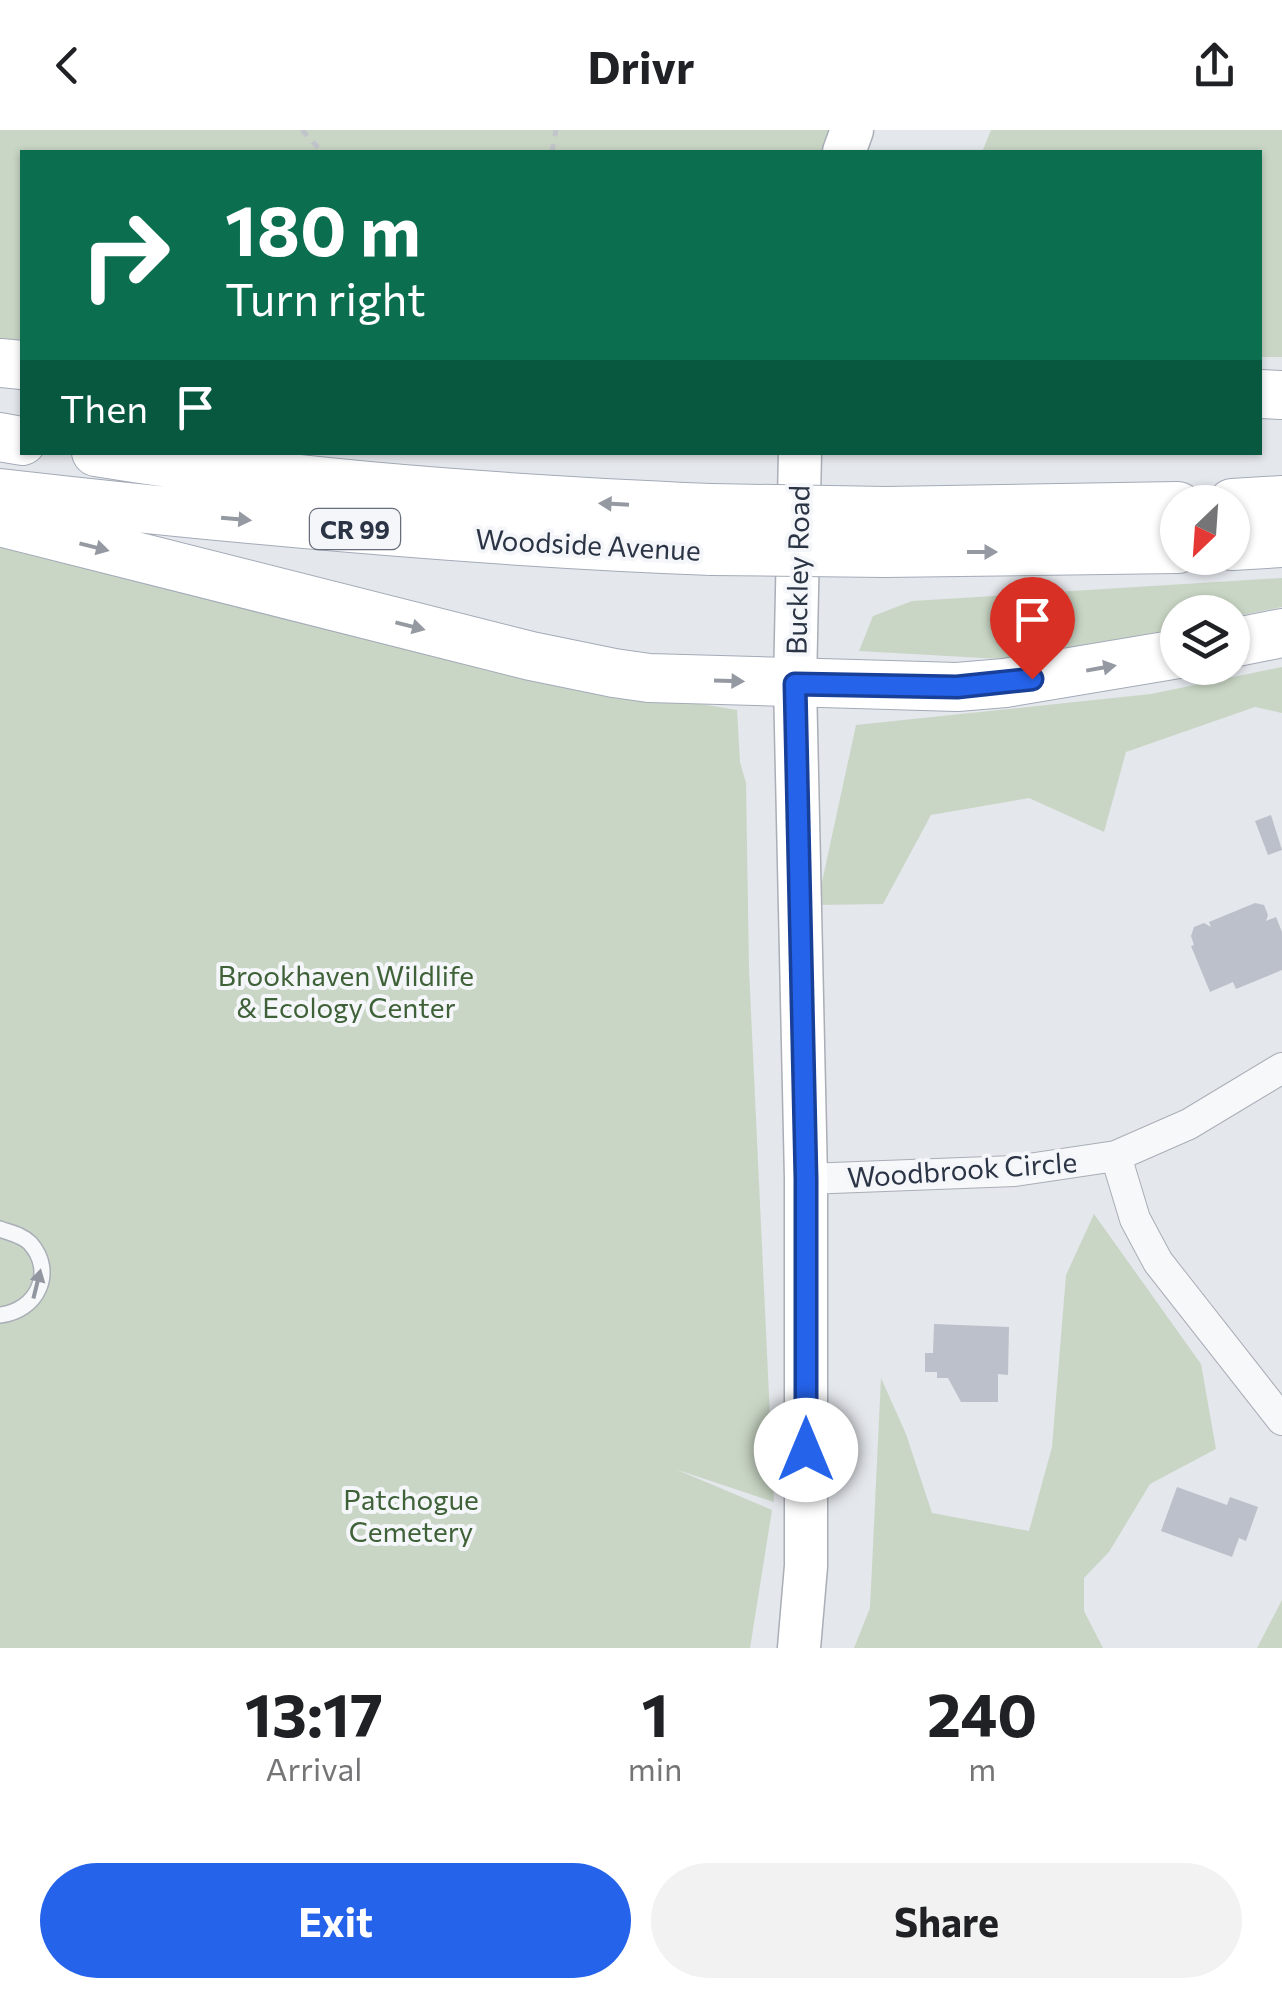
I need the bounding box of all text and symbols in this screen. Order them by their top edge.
icon: back [40,38,95,93]
text: Drivr [587,38,695,93]
icon: share [1187,38,1242,93]
text: 180 m [225,185,421,270]
icon: right [60,190,190,320]
text: Turn right [225,270,426,325]
icon: arrive [168,380,223,435]
text: Then [60,384,148,431]
street label: Buckley Road [779,485,815,655]
north arrow [1160,485,1250,575]
map controls [1160,485,1250,685]
one-way arrow [597,496,629,512]
road number: CR 99 [310,509,400,549]
one-way arrow [221,511,252,527]
street label: Woodside Avenue [474,521,702,567]
one-way arrow [79,539,110,555]
one-way arrow [966,544,998,560]
pin [990,577,1075,680]
icon: arrive [1005,592,1060,647]
button: layers [1160,595,1250,685]
one-way arrow [395,618,426,634]
one-way arrow [1086,660,1117,675]
one-way arrow [713,674,745,690]
park label: Brookhaven Wildlife & Ecology Center [218,958,474,1024]
street label: Woodbrook Circle [846,1144,1078,1194]
one-way arrow [29,1268,45,1299]
position arrow [754,1398,858,1502]
park label: Patchogue Cemetery [343,1482,479,1548]
text: 13:17 [245,1676,383,1749]
text: 1 [641,1676,669,1749]
text: 240 [927,1676,1037,1749]
text: Arrival [265,1748,362,1788]
text: min [628,1748,682,1788]
text: m [968,1748,996,1788]
button: Exit [40,1863,631,1978]
button: Share [651,1863,1242,1978]

